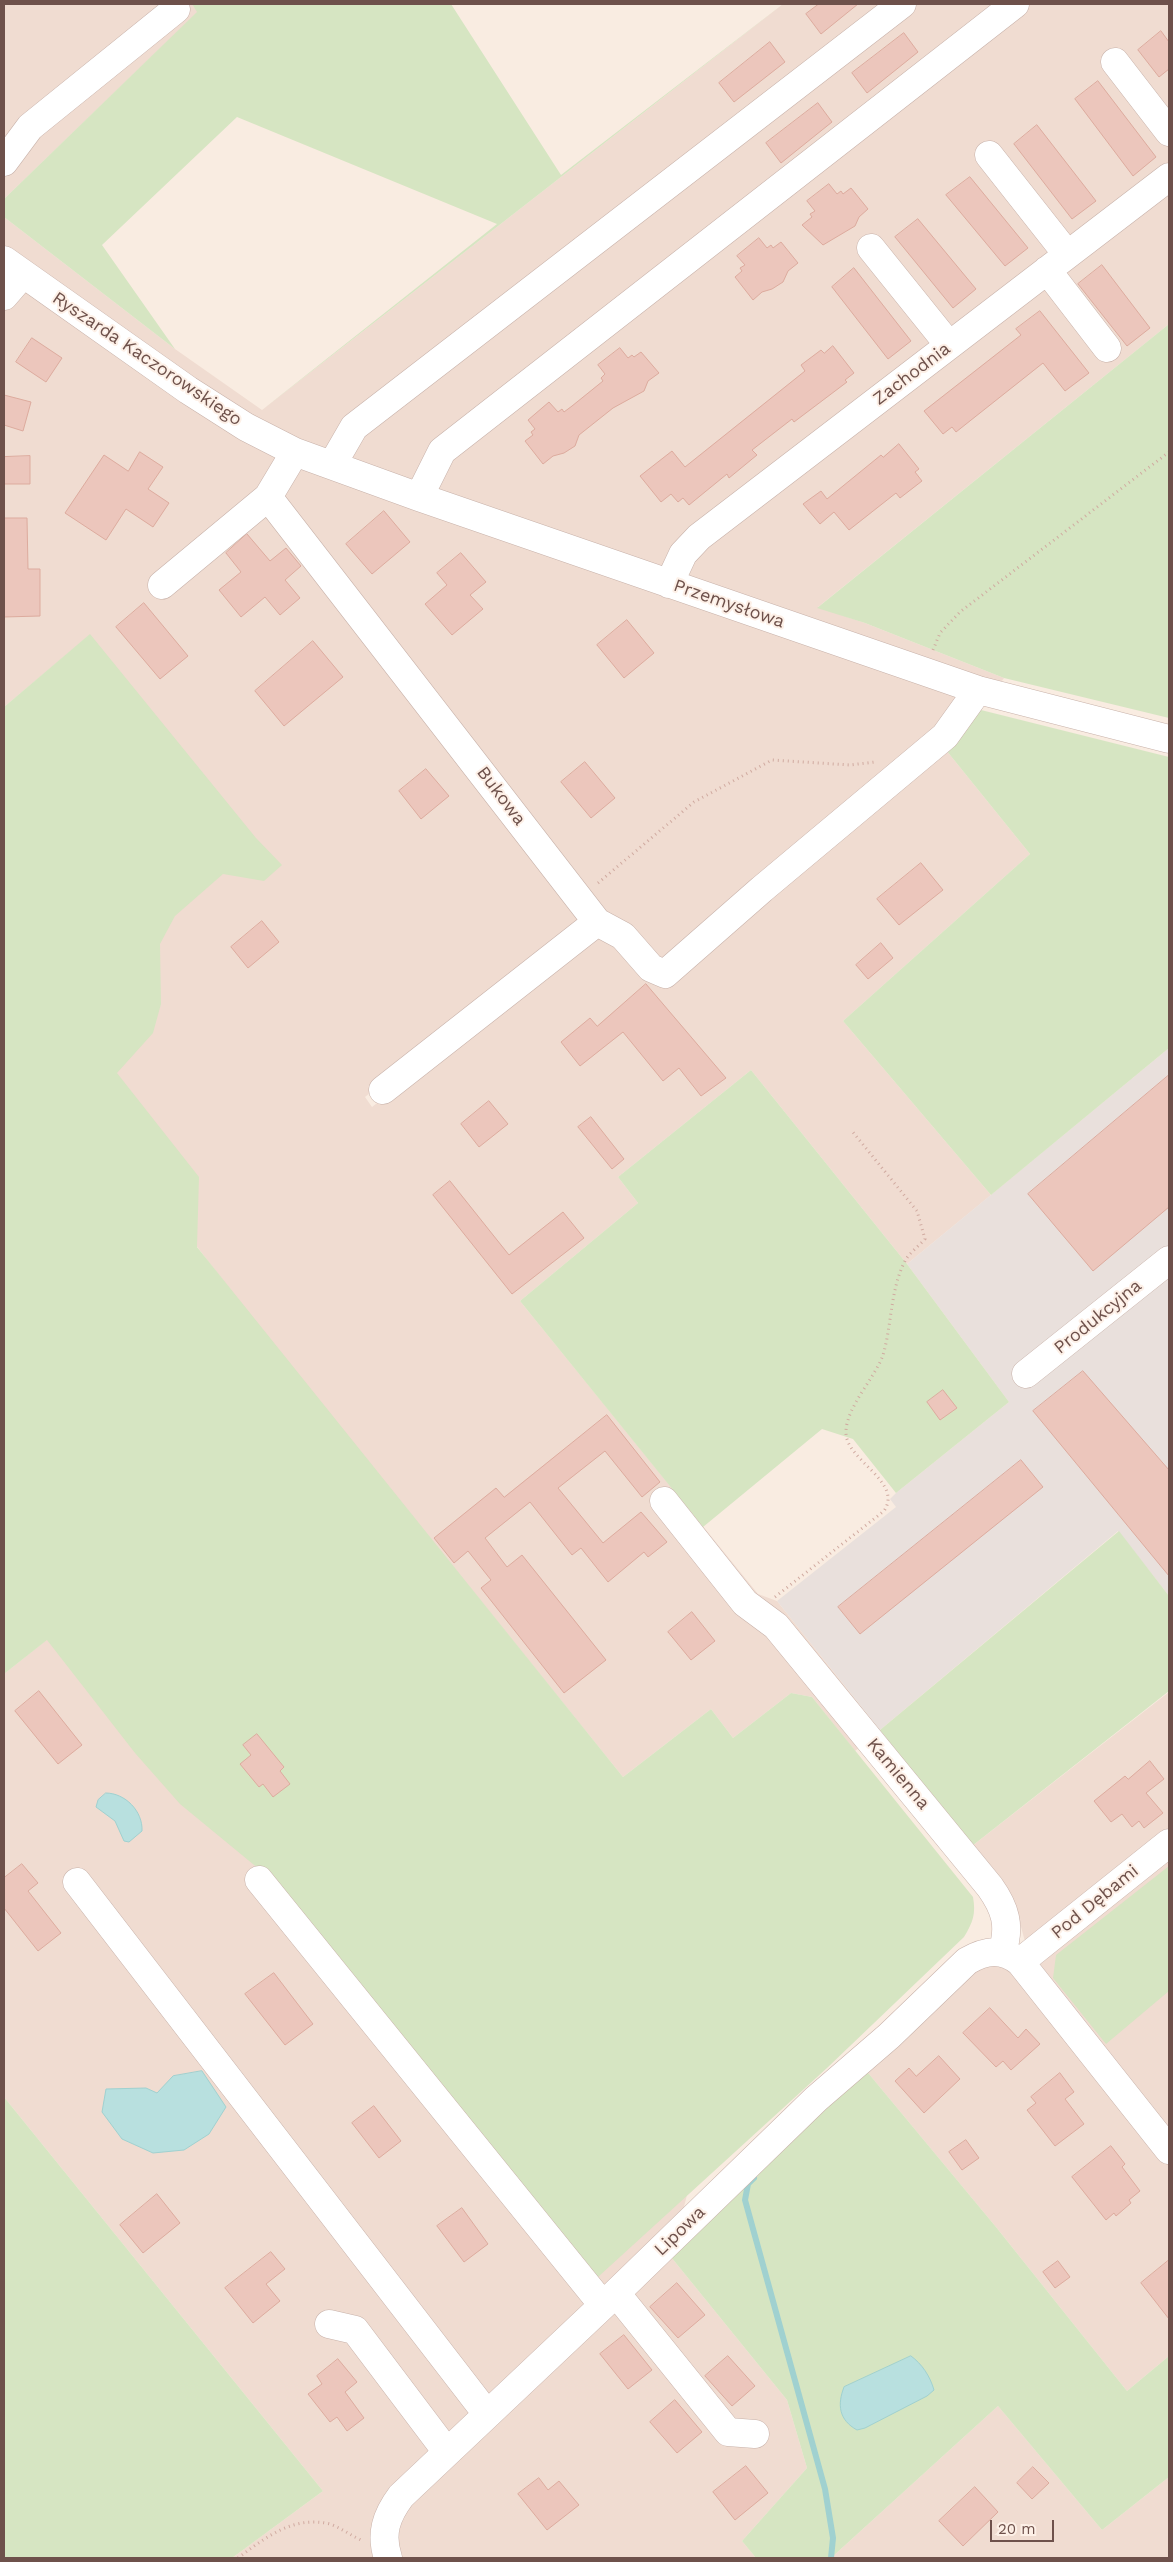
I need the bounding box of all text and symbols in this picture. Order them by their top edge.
street label: Ryszarda Kaczorowskiego [48,287,246,431]
street label: Zachodnia [869,338,955,410]
street label: Przemysłowa [671,575,787,633]
street label: Bukowa [472,762,530,830]
street label: Produkcyjna [1050,1275,1146,1359]
street label: Kamienna [862,1734,934,1814]
street label: Pod Dębami [1047,1860,1143,1944]
street label: Lipowa [650,2202,710,2260]
scale bar [993,2510,1057,2542]
text: 20 m [998,2520,1036,2538]

